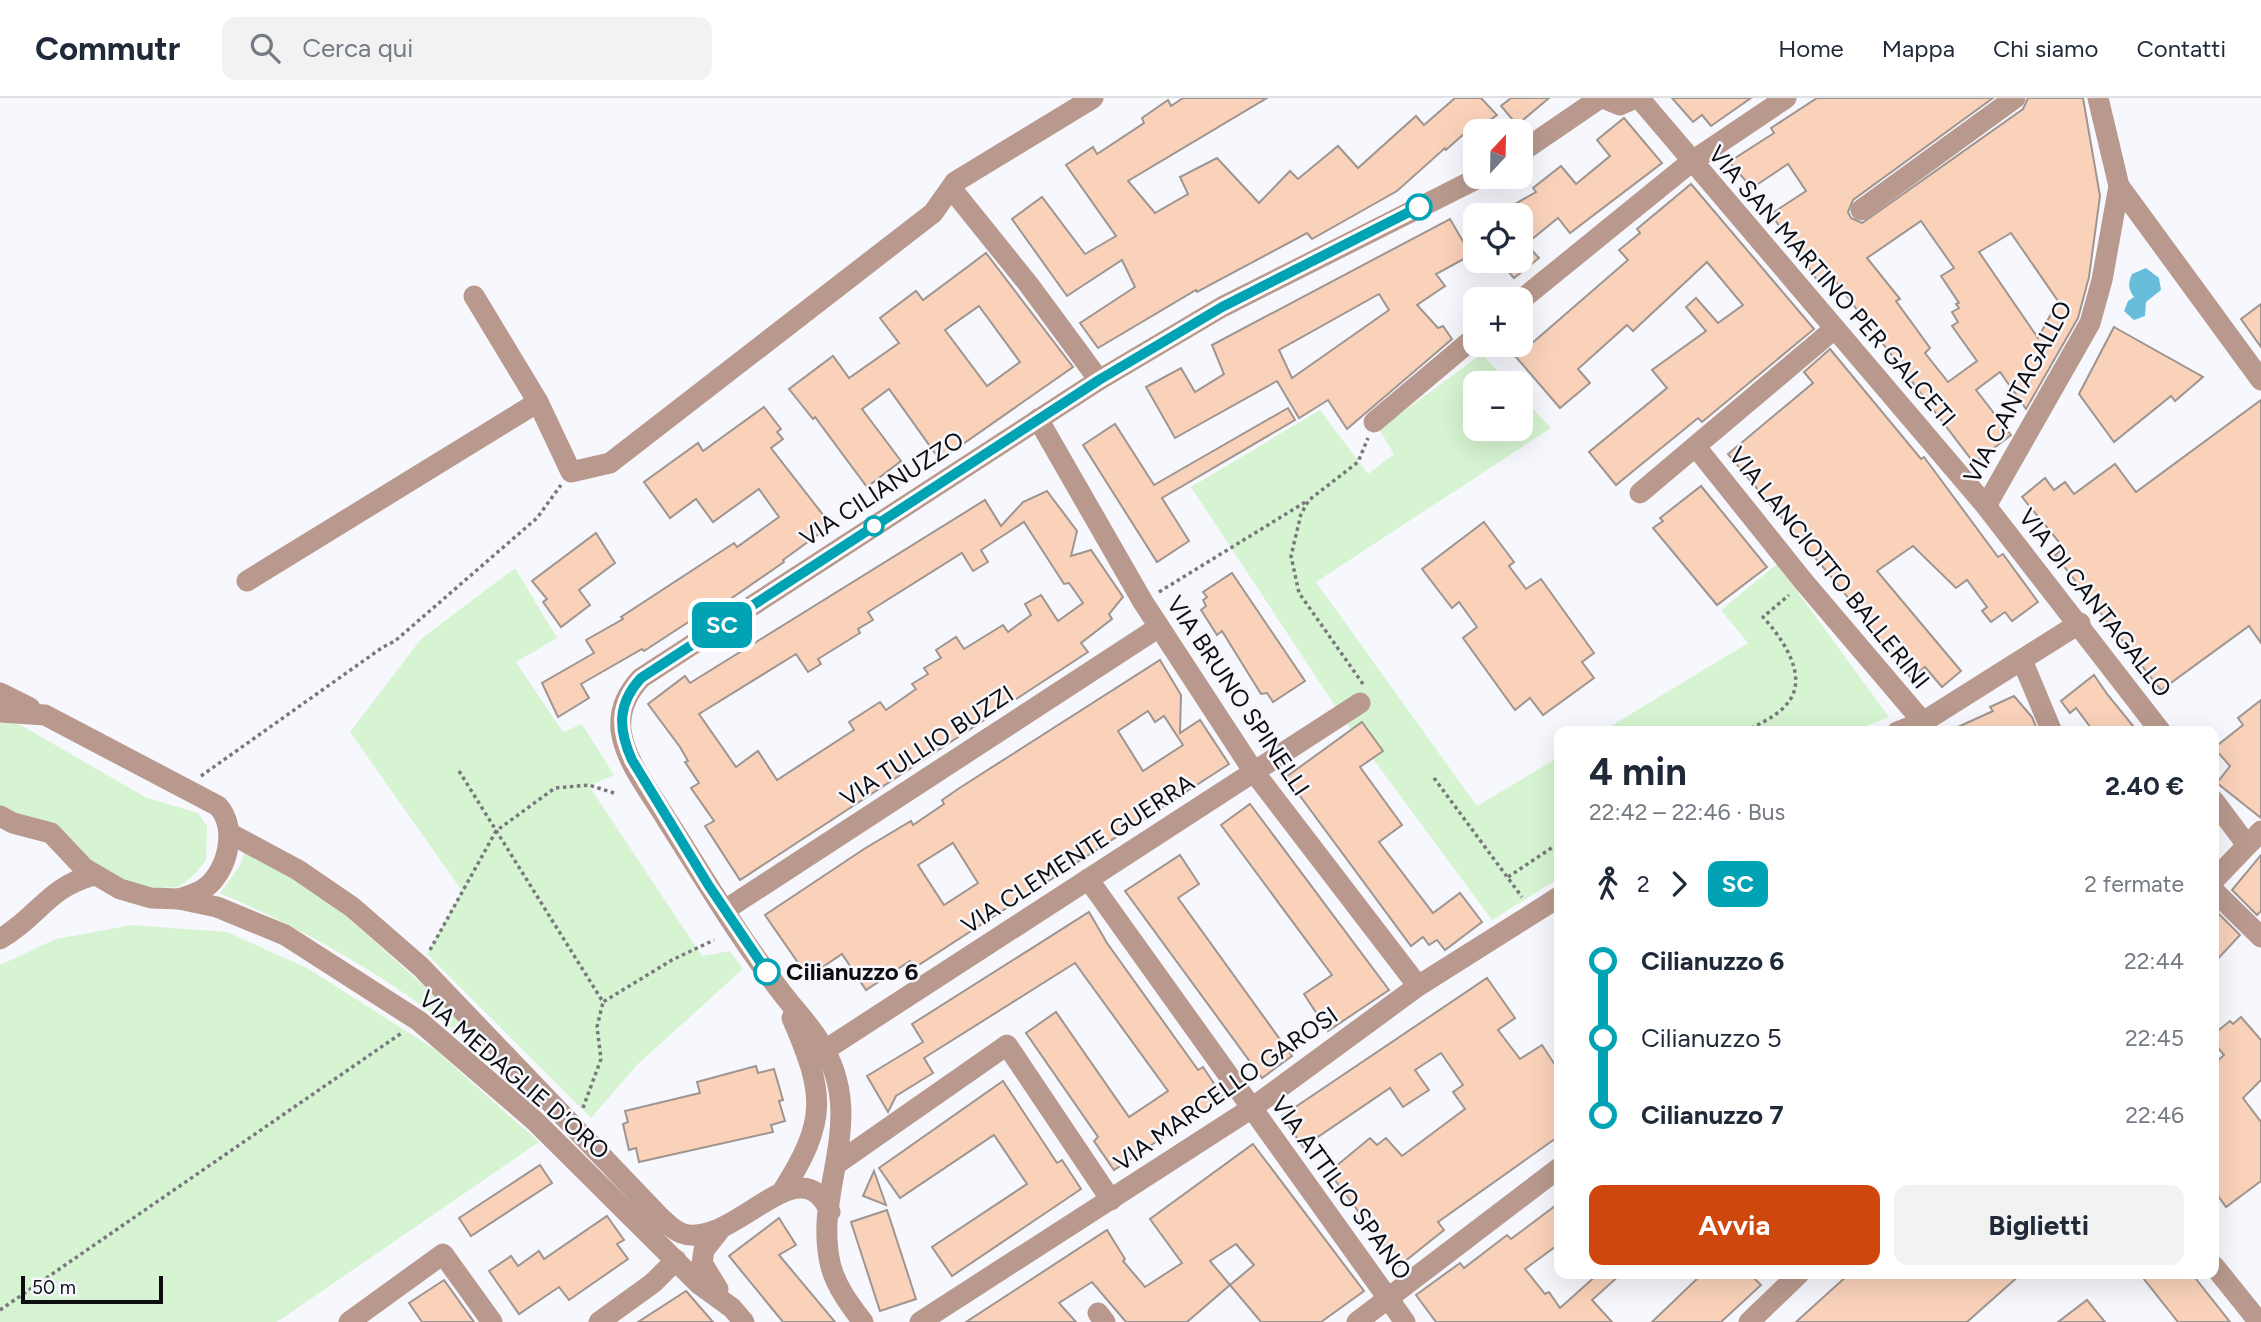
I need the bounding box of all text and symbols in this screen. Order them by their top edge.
search box [222,17,712,80]
text: Commutr [35,29,180,68]
icon: search [246,29,284,67]
text: Cerca qui [302,32,413,64]
text: Home [1778,34,1844,63]
text: Mappa [1882,34,1955,63]
text: Chi siamo [1993,34,2098,63]
text: Contatti [2136,34,2226,63]
north arrow [1463,119,1533,189]
map controls [1463,119,1533,441]
street label: VIA SAN MARTINO PER GALCETI [1703,139,1962,432]
unlabelled marker [1406,194,1432,220]
button: locate [1463,203,1533,273]
button: + [1463,287,1533,357]
street label: VIA CANTAGALLO [1957,296,2078,488]
button: − [1463,371,1533,441]
street label: VIA CILIANUZZO [794,425,969,552]
street label: VIA LANCIOTTO BALLERINI [1723,441,1936,694]
street label: VIA DI CANTAGALLO [2013,503,2178,703]
unlabelled marker [864,516,884,536]
street label: VIA BRUNO SPINELLI [1161,590,1316,801]
line badge: SC [690,602,754,648]
text: SC [706,610,738,639]
street label: VIA TULLIO BUZZI [835,679,1019,812]
text: 4 min [1589,749,1687,795]
street label: VIA CLEMENTE GUERRA [956,767,1200,940]
text: 2.40 € [2105,770,2184,802]
text: 22:42 – 22:46 · Bus [1589,798,1785,826]
icon: walk [1589,865,1627,903]
icon: forward [1660,865,1698,903]
text: SC [1722,869,1754,898]
text: 2 [1637,870,1650,898]
text: 2 fermate [2084,870,2184,898]
text: Cilianuzzo 6 [1641,945,1784,977]
text: 22:44 [2124,947,2184,975]
place label: Cilianuzzo 6 [786,957,918,986]
marker: Cilianuzzo 6 [754,959,780,985]
street label: VIA MEDAGLIE D'ORO [413,984,616,1165]
street label: VIA MARCELLO GAROSI [1108,1000,1343,1177]
text: Cilianuzzo 5 [1641,1022,1782,1054]
text: 22:45 [2125,1024,2184,1052]
street label: VIA ATTILIO SPANO [1265,1090,1418,1285]
text: Cilianuzzo 7 [1641,1099,1784,1131]
text: 22:46 [2125,1101,2184,1129]
button: Avvia [1589,1185,1880,1265]
button: Biglietti [1894,1185,2184,1265]
scale bar [21,1273,163,1305]
text: 50 m [32,1276,76,1299]

